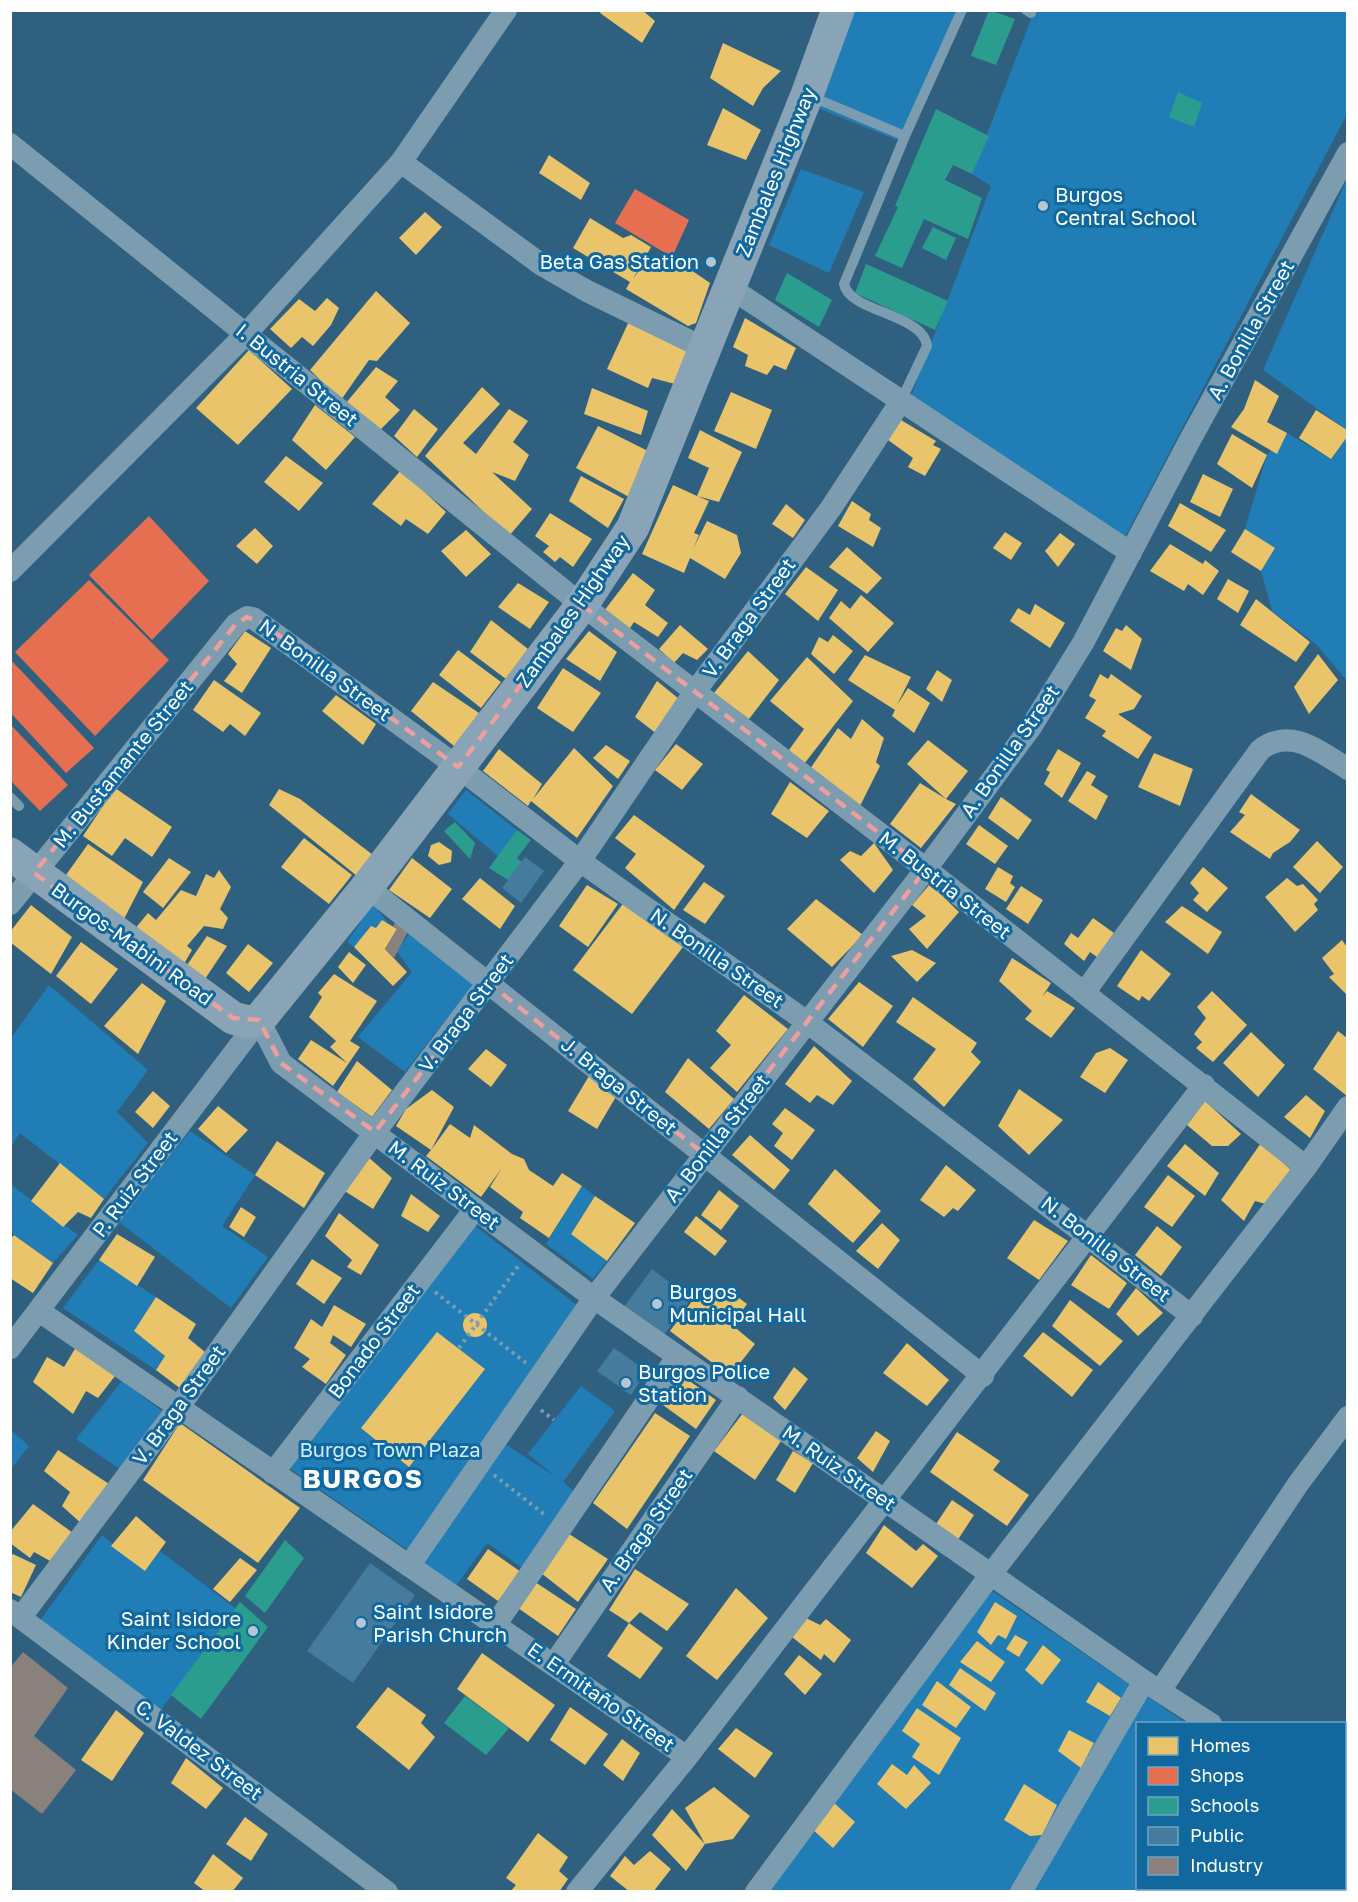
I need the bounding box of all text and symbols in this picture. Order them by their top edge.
street label: Zambales Highway [730,83,820,260]
place label: Burgos Central School [1055,182,1197,229]
marker: Burgos Central School [1036,199,1050,213]
place label: Beta Gas Station [540,249,699,273]
marker: Beta Gas Station [704,255,718,269]
street label: A. Bonilla Street [1202,255,1298,404]
street label: I. Bustria Street [232,318,363,431]
street label: Zambales Highway [510,529,634,691]
street label: V. Braga Street [697,553,800,682]
street label: N. Bonilla Street [255,613,396,725]
street label: M. Bustamante Street [47,675,197,852]
street label: A. Bonilla Street [955,680,1064,821]
street label: M. Bustria Street [875,825,1016,943]
street label: Burgos-Mabini Road [47,877,218,1010]
street label: N. Bonilla Street [646,902,789,1012]
street label: V. Braga Street [413,948,518,1076]
street label: J. Braga Street [557,1031,682,1139]
street label: A. Bonilla Street [659,1069,774,1206]
street label: P. Ruiz Street [87,1126,182,1241]
street label: M. Ruiz Street [384,1135,505,1234]
street label: N. Bonilla Street [1037,1190,1176,1306]
street label: Bonado Street [322,1278,424,1403]
place label: Burgos Municipal Hall [669,1279,807,1326]
marker: Burgos Municipal Hall [650,1297,664,1311]
street label: V. Braga Street [127,1340,230,1469]
place label: Burgos Police Station [638,1359,770,1406]
marker: Burgos Police Station [619,1376,633,1390]
street label: M. Ruiz Street [778,1419,901,1515]
park label: Burgos Town Plaza [299,1437,481,1461]
district label: BURGOS [303,1463,423,1494]
street label: A. Braga Street [594,1463,697,1596]
place label: Saint Isidore Parish Church [373,1599,507,1646]
place label: Saint Isidore Kinder School [106,1606,241,1653]
marker: Saint Isidore Parish Church [354,1616,368,1630]
marker: Saint Isidore Kinder School [246,1624,260,1638]
street label: E. Ermitaño Street [523,1636,680,1756]
street label: C. Valdez Street [132,1694,268,1805]
legend [1136,1722,1346,1890]
text: Homes [1190,1734,1250,1756]
text: Shops [1190,1764,1244,1786]
text: Schools [1190,1794,1259,1816]
text: Public [1190,1824,1244,1846]
text: Industry [1190,1854,1263,1876]

